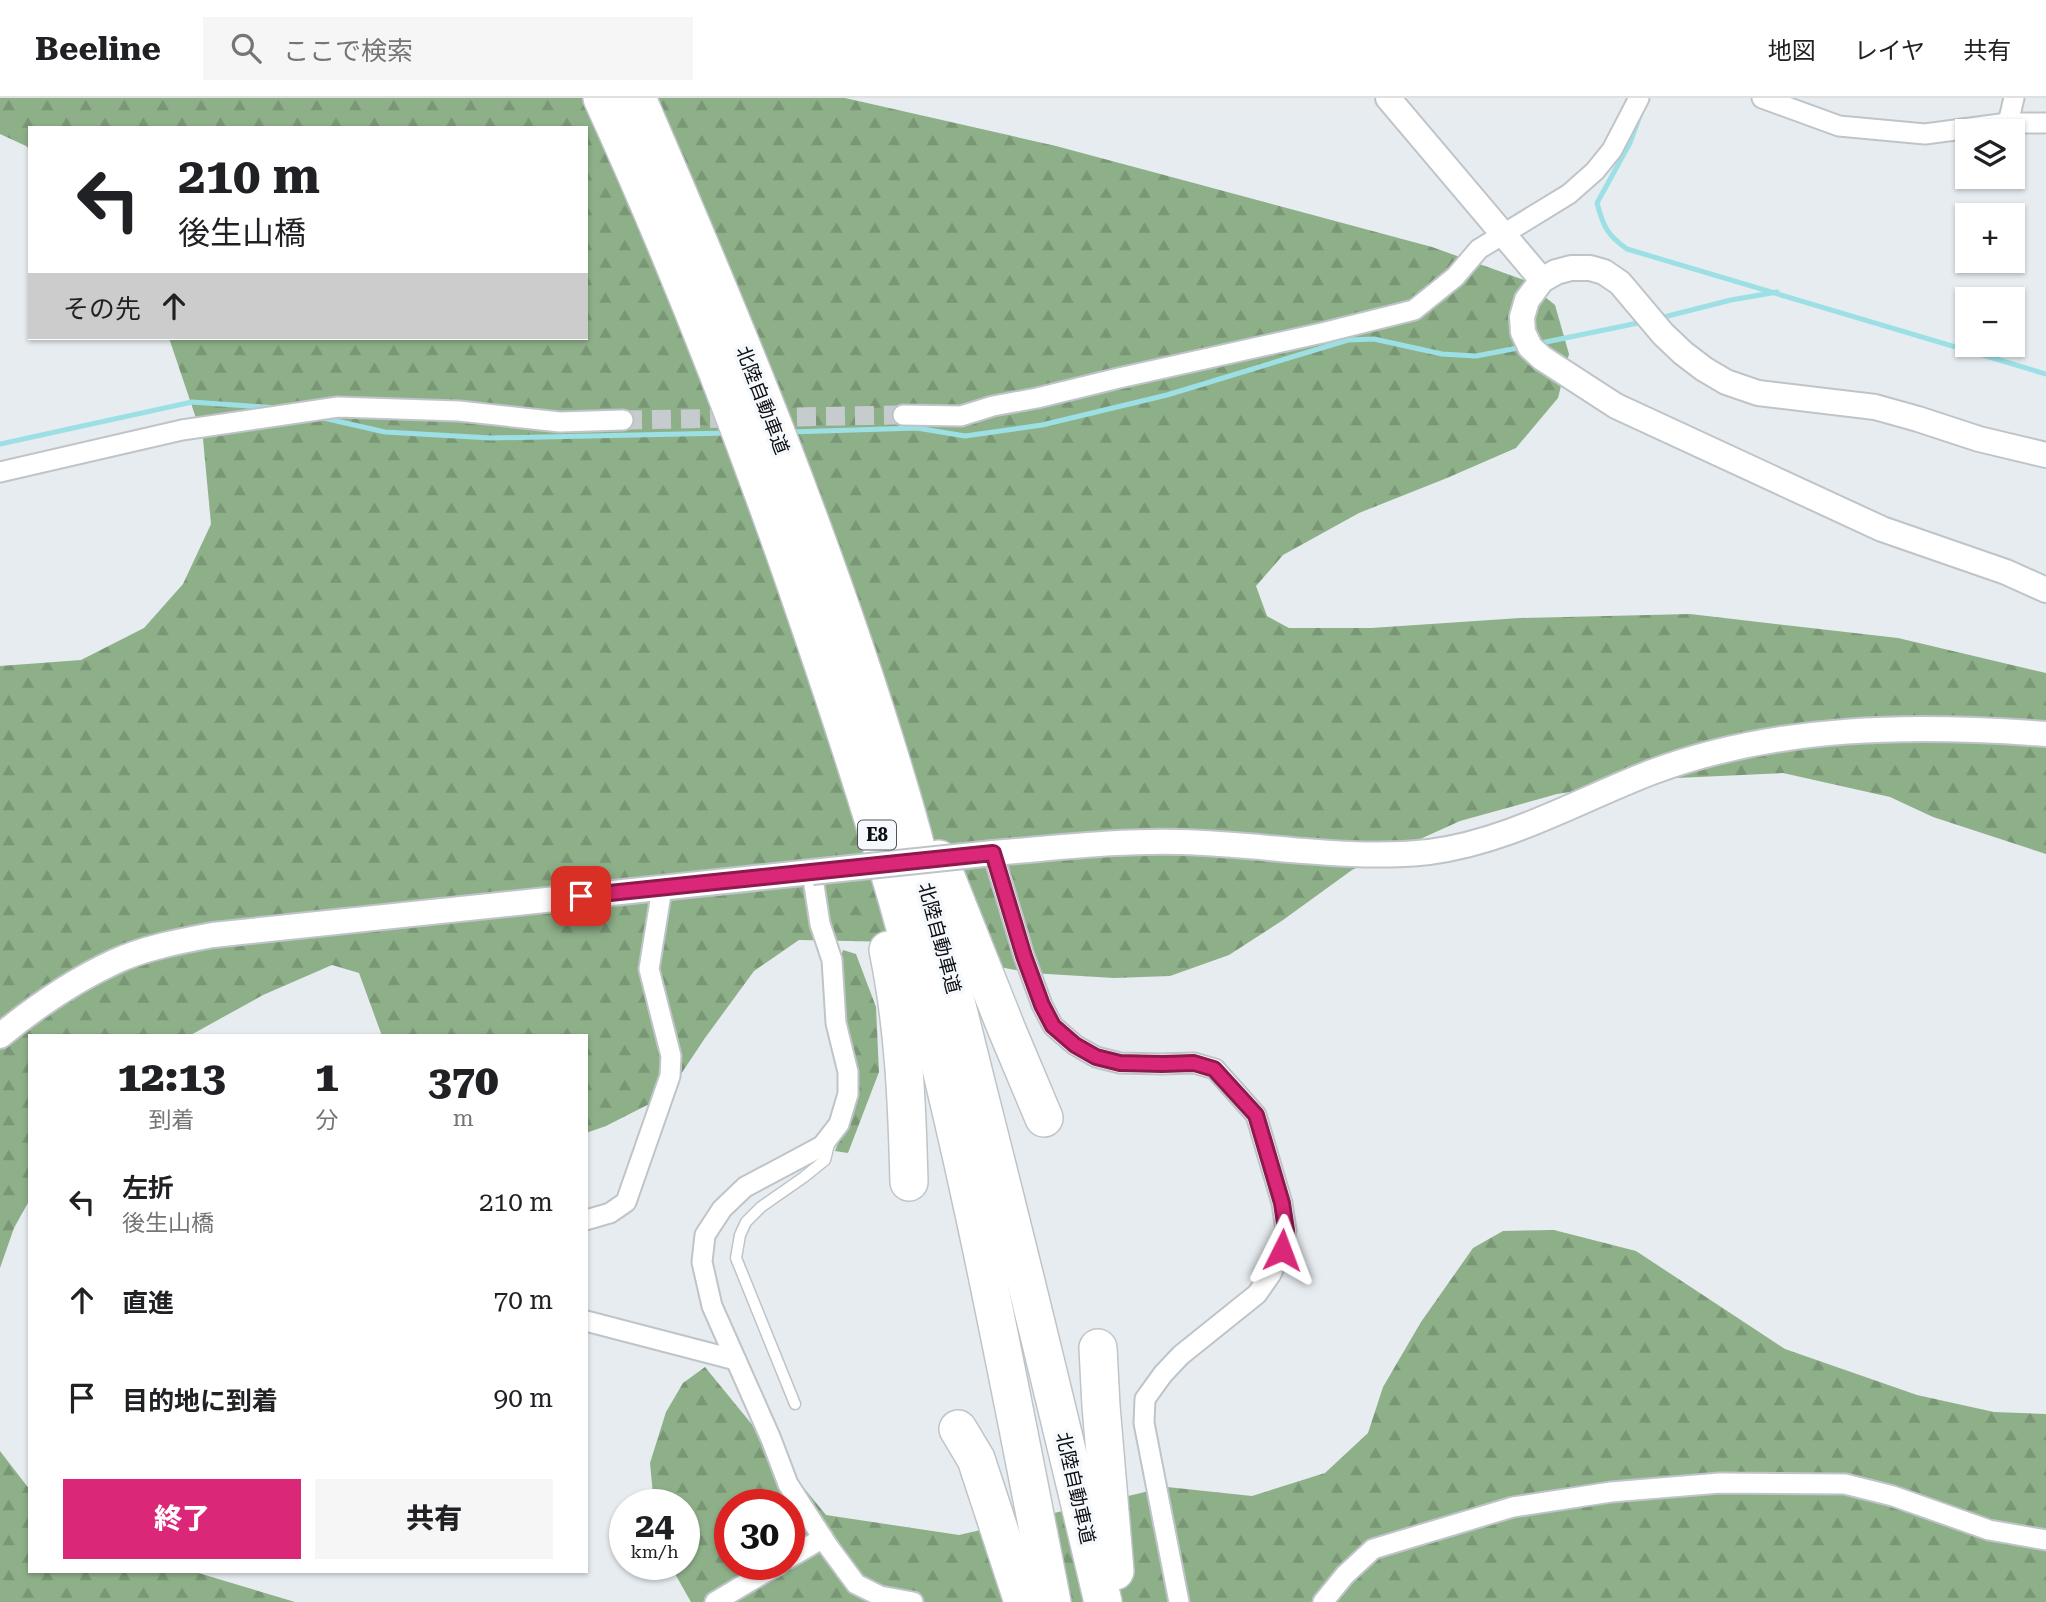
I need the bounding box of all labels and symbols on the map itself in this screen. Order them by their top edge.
street label: 北陸自動車道 [731,343,794,458]
road number: E8 [858,820,896,850]
pin [551,866,611,926]
street label: 北陸自動車道 [914,880,965,996]
position arrow [1245,1213,1319,1287]
street label: 北陸自動車道 [1051,1430,1100,1546]
speed limit sign: 30 [714,1489,805,1580]

